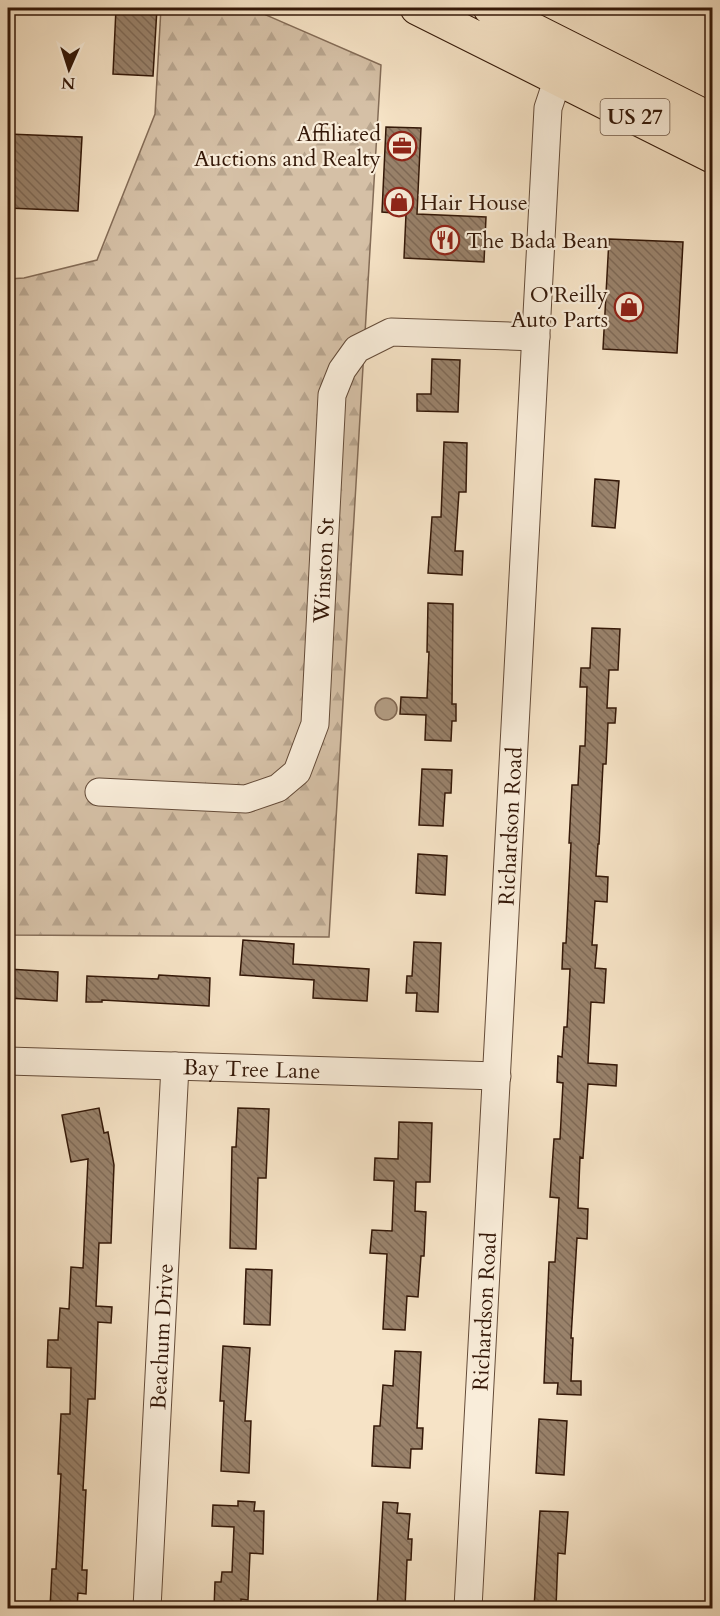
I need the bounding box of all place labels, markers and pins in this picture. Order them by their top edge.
place label: Affiliated Auctions and Realty [194,119,381,174]
office icon: Affiliated Auctions and Realty [386,130,418,162]
shop icon: Hair House [383,186,415,218]
place label: Hair House [420,188,528,218]
restaurant icon: The Bada Bean [429,224,461,256]
place label: The Bada Bean [466,226,609,256]
place label: O'Reilly Auto Parts [511,280,608,335]
shop icon: O'Reilly Auto Parts [613,291,645,323]

